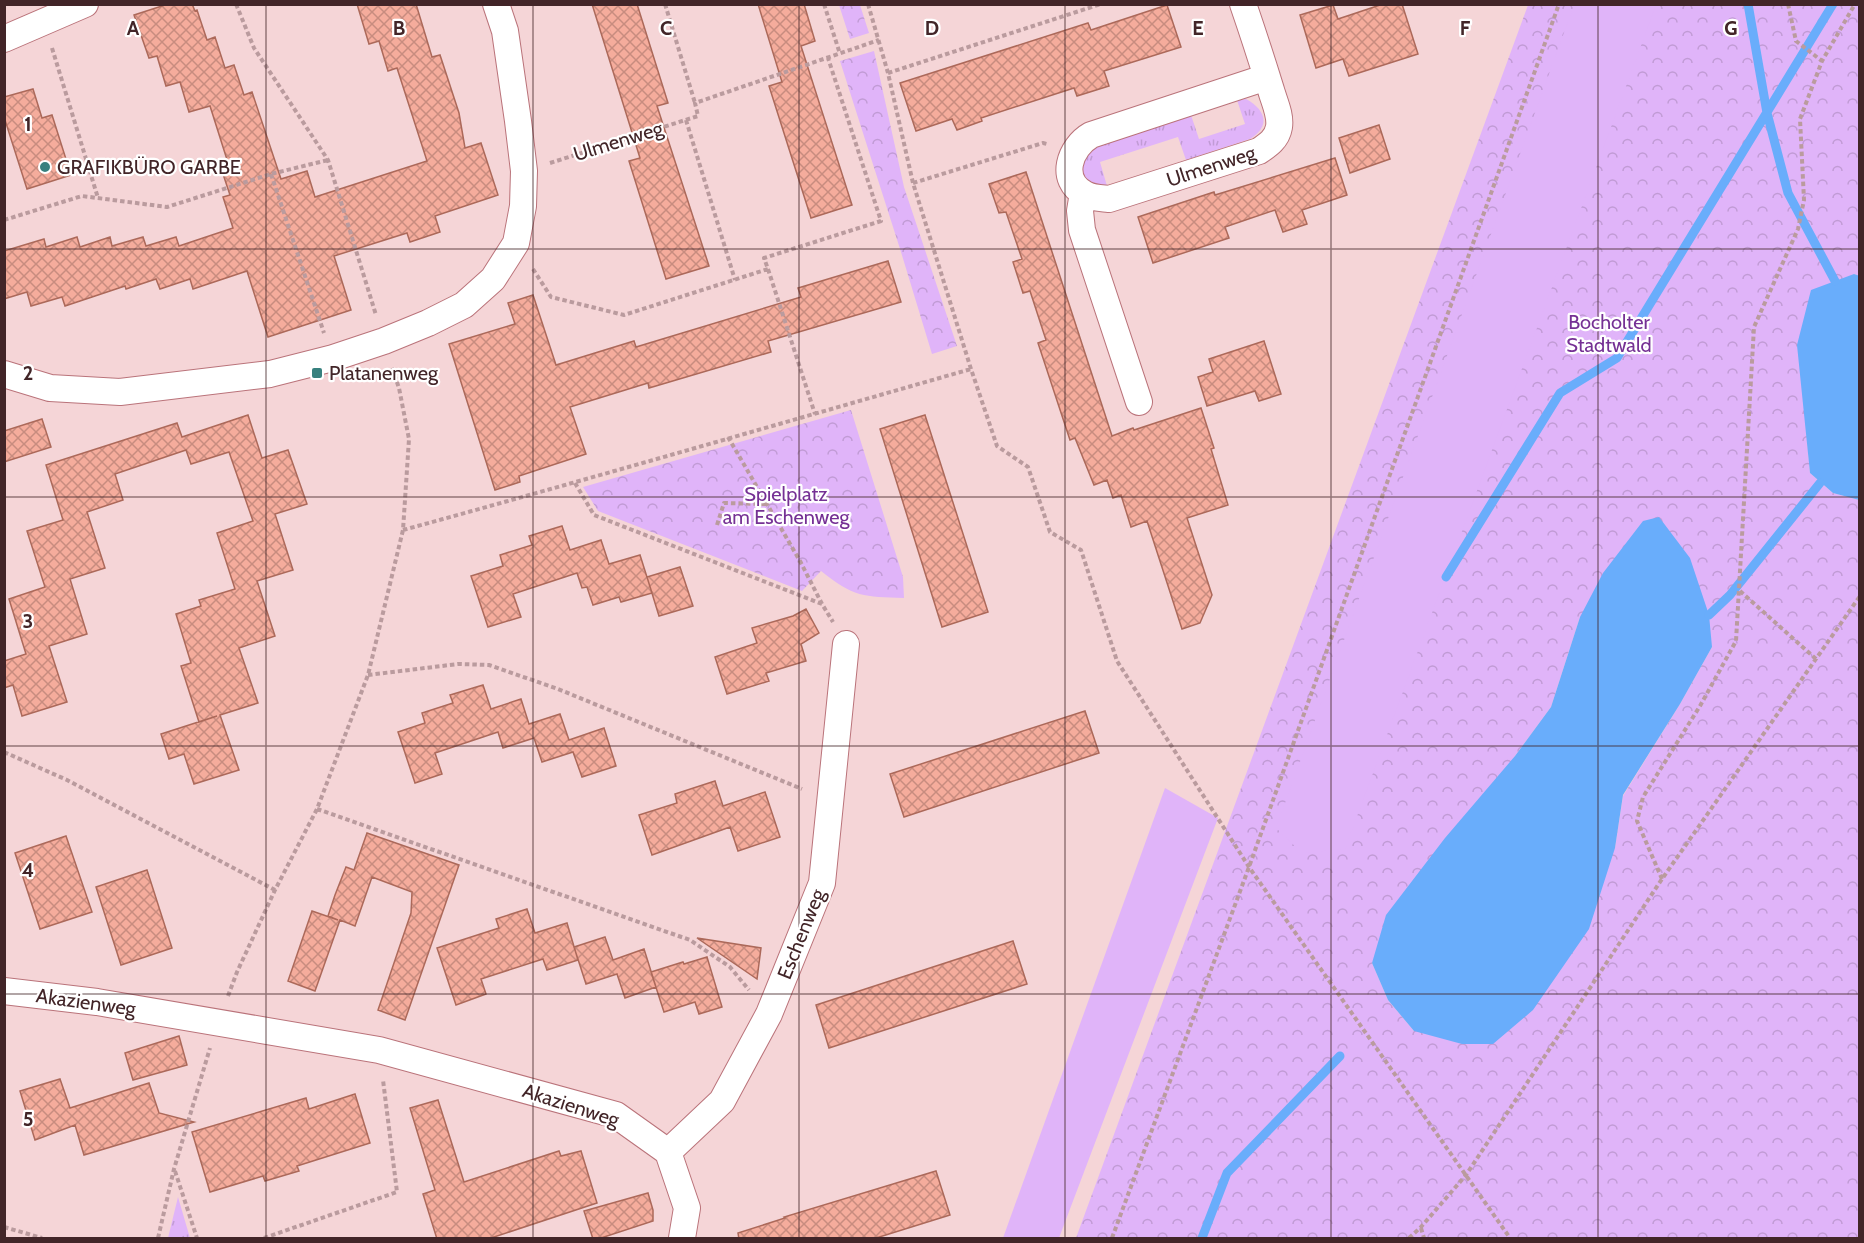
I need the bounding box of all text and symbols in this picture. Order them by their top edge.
text: A [127,16,140,40]
text: B [393,16,405,40]
text: C [660,16,672,40]
text: D [925,16,939,40]
text: E [1192,16,1204,40]
text: F [1460,16,1471,40]
text: G [1724,16,1738,40]
text: 1 [24,112,32,136]
street label: Ulmenweg [570,116,667,166]
street label: Ulmenweg [1163,140,1260,192]
place label: GRAFIKBÜRO GARBE [57,155,241,179]
marker: GRAFIKBÜRO GARBE [38,160,52,174]
park label: Bocholter Stadtwald [1566,310,1652,357]
text: 2 [23,361,33,385]
place label: Platanenweg [329,361,439,385]
marker: Platanenweg [310,366,324,380]
park label: Spielplatz am Eschenweg [723,482,850,529]
text: 3 [23,609,33,633]
text: 4 [22,858,34,882]
street label: Eschenweg [772,884,830,983]
street label: Akazienweg [35,983,138,1021]
street label: Akazienweg [520,1078,623,1132]
text: 5 [23,1107,33,1131]

